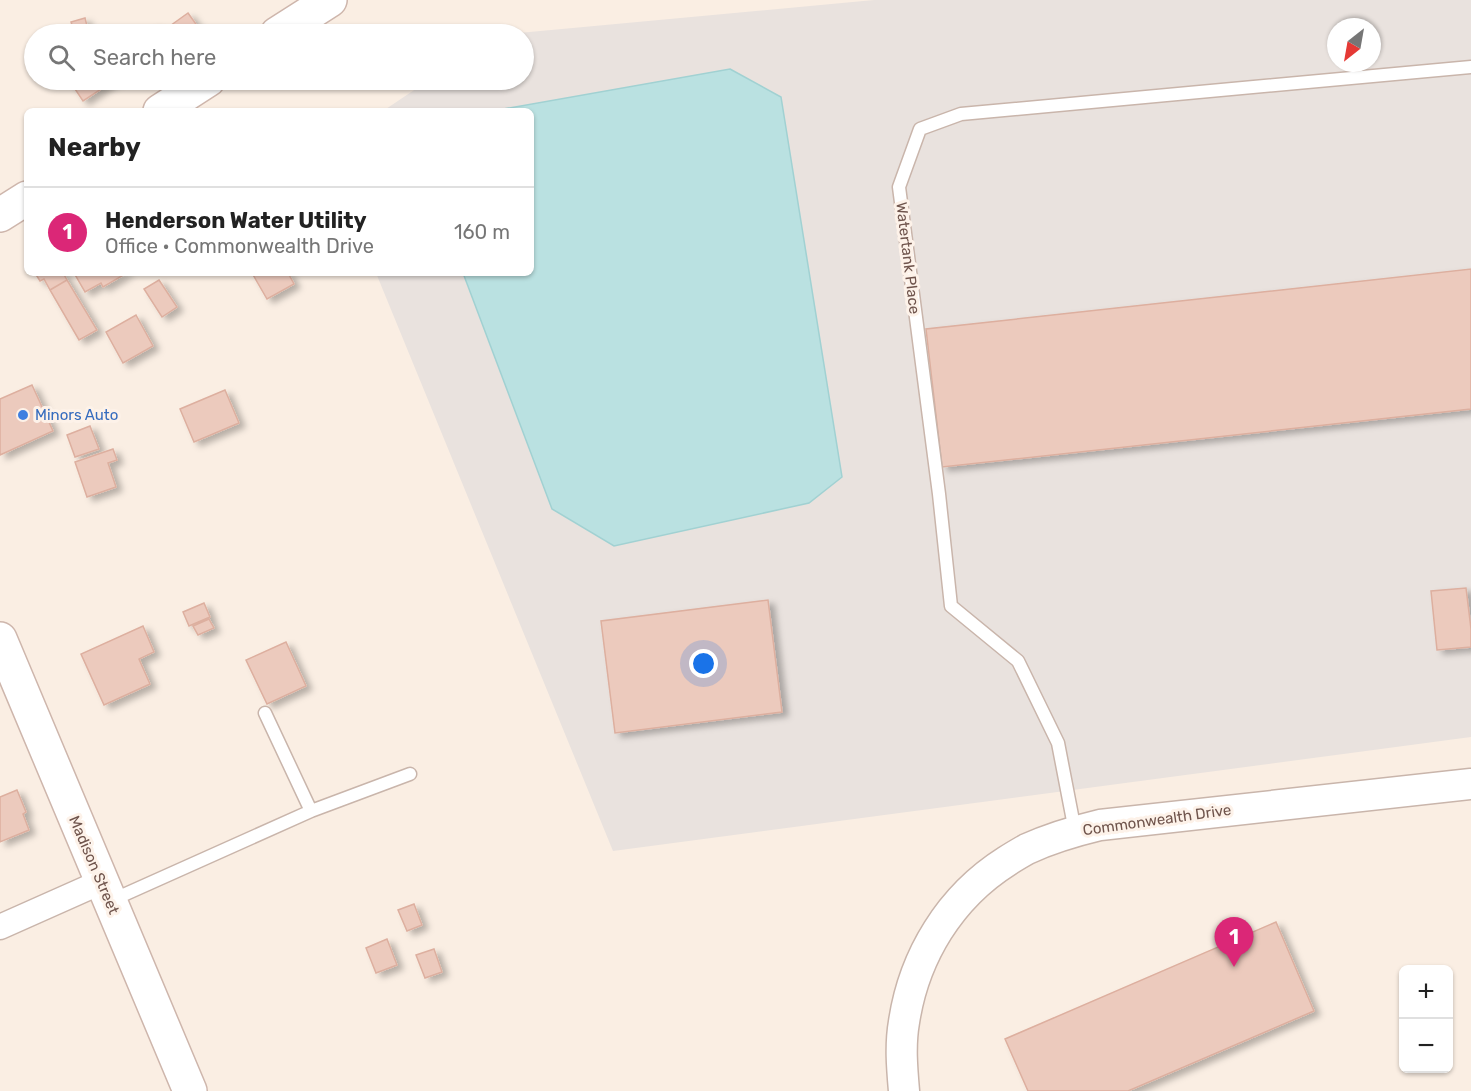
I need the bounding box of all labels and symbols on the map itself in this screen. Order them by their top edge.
north arrow [1327,18,1381,72]
street label: Watertank Place [892,201,924,315]
place label: Minors Auto [35,406,118,424]
marker: Minors Auto [16,408,30,422]
your location [689,649,718,678]
street label: Commonwealth Drive [1082,801,1232,839]
street label: Madison Street [65,813,123,917]
pin: 1 [1214,918,1254,967]

